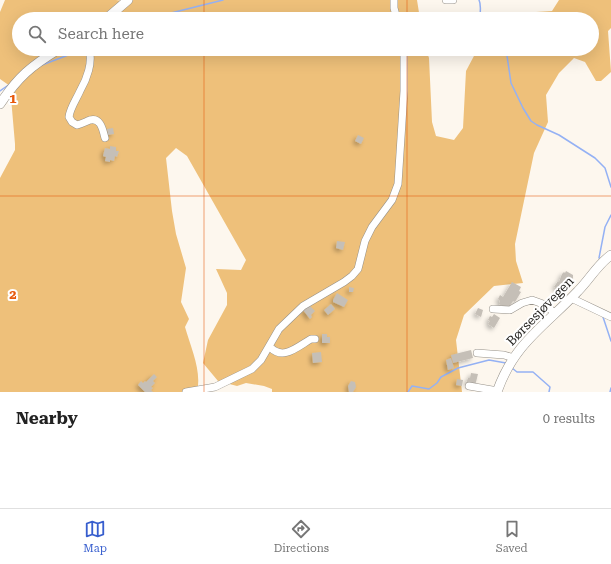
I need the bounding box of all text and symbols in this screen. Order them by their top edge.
search box [12,12,599,56]
icon: search [26,23,48,45]
text: Search here [58,25,144,43]
text: 1 [9,91,17,106]
street label: Børsesjøvegen [503,273,577,349]
text: 2 [9,287,17,302]
text: Nearby [16,408,78,428]
text: 0 results [543,411,595,426]
tab: Map [83,518,107,555]
tab: Directions [274,518,329,555]
tab: Saved [496,518,528,555]

